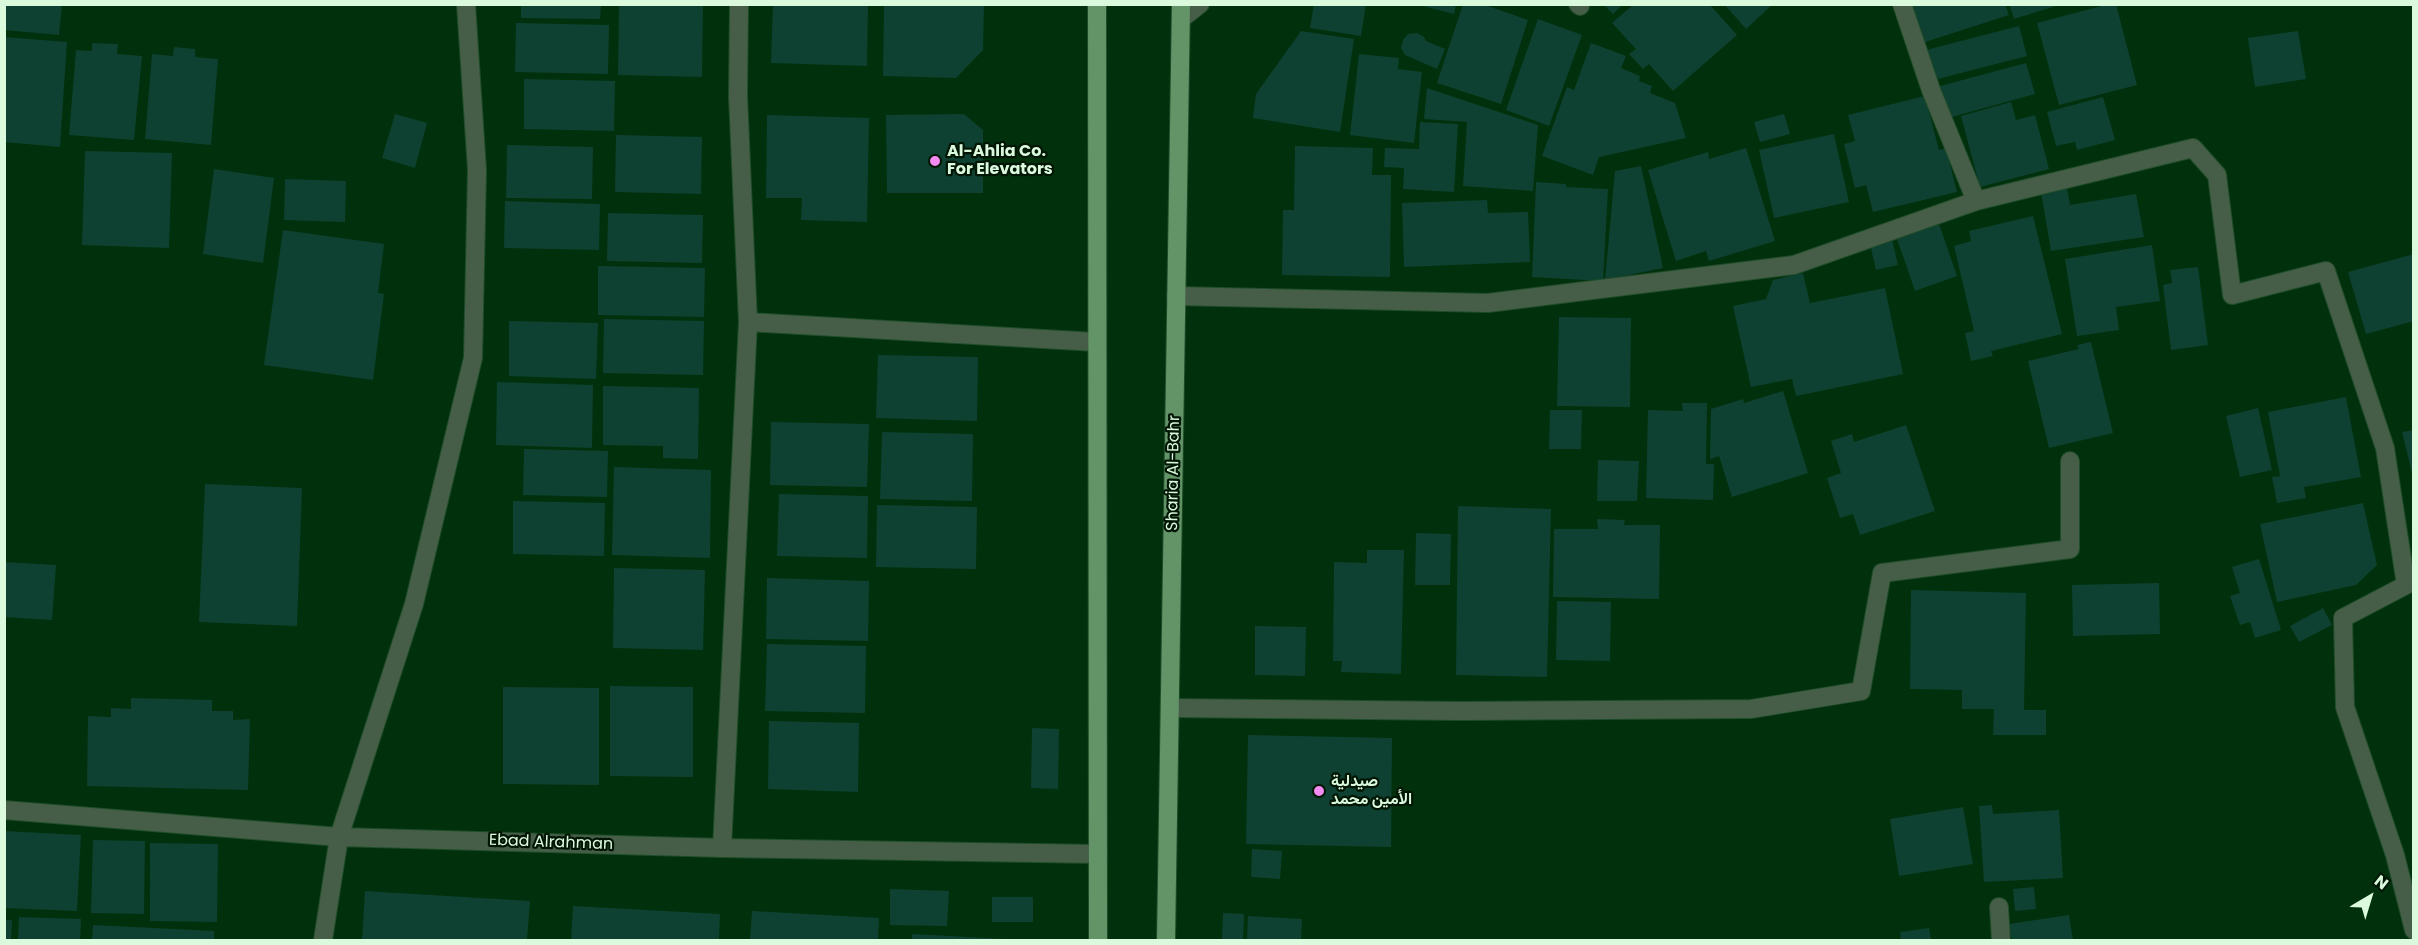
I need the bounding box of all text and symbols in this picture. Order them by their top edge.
place label: Al-Ahlia Co. For Elevators [947,142,1053,180]
marker: Al-Ahlia Co. For Elevators [928,154,942,168]
street label: Sharia Al-Bahr [1163,415,1185,531]
place label: صيدلية الأمين محمد [1331,772,1412,810]
marker: صيدلية الأمين محمد [1312,784,1326,798]
street label: Ebad Alrahman [489,831,613,855]
north arrow [2340,867,2400,927]
text: N [2370,870,2393,895]

